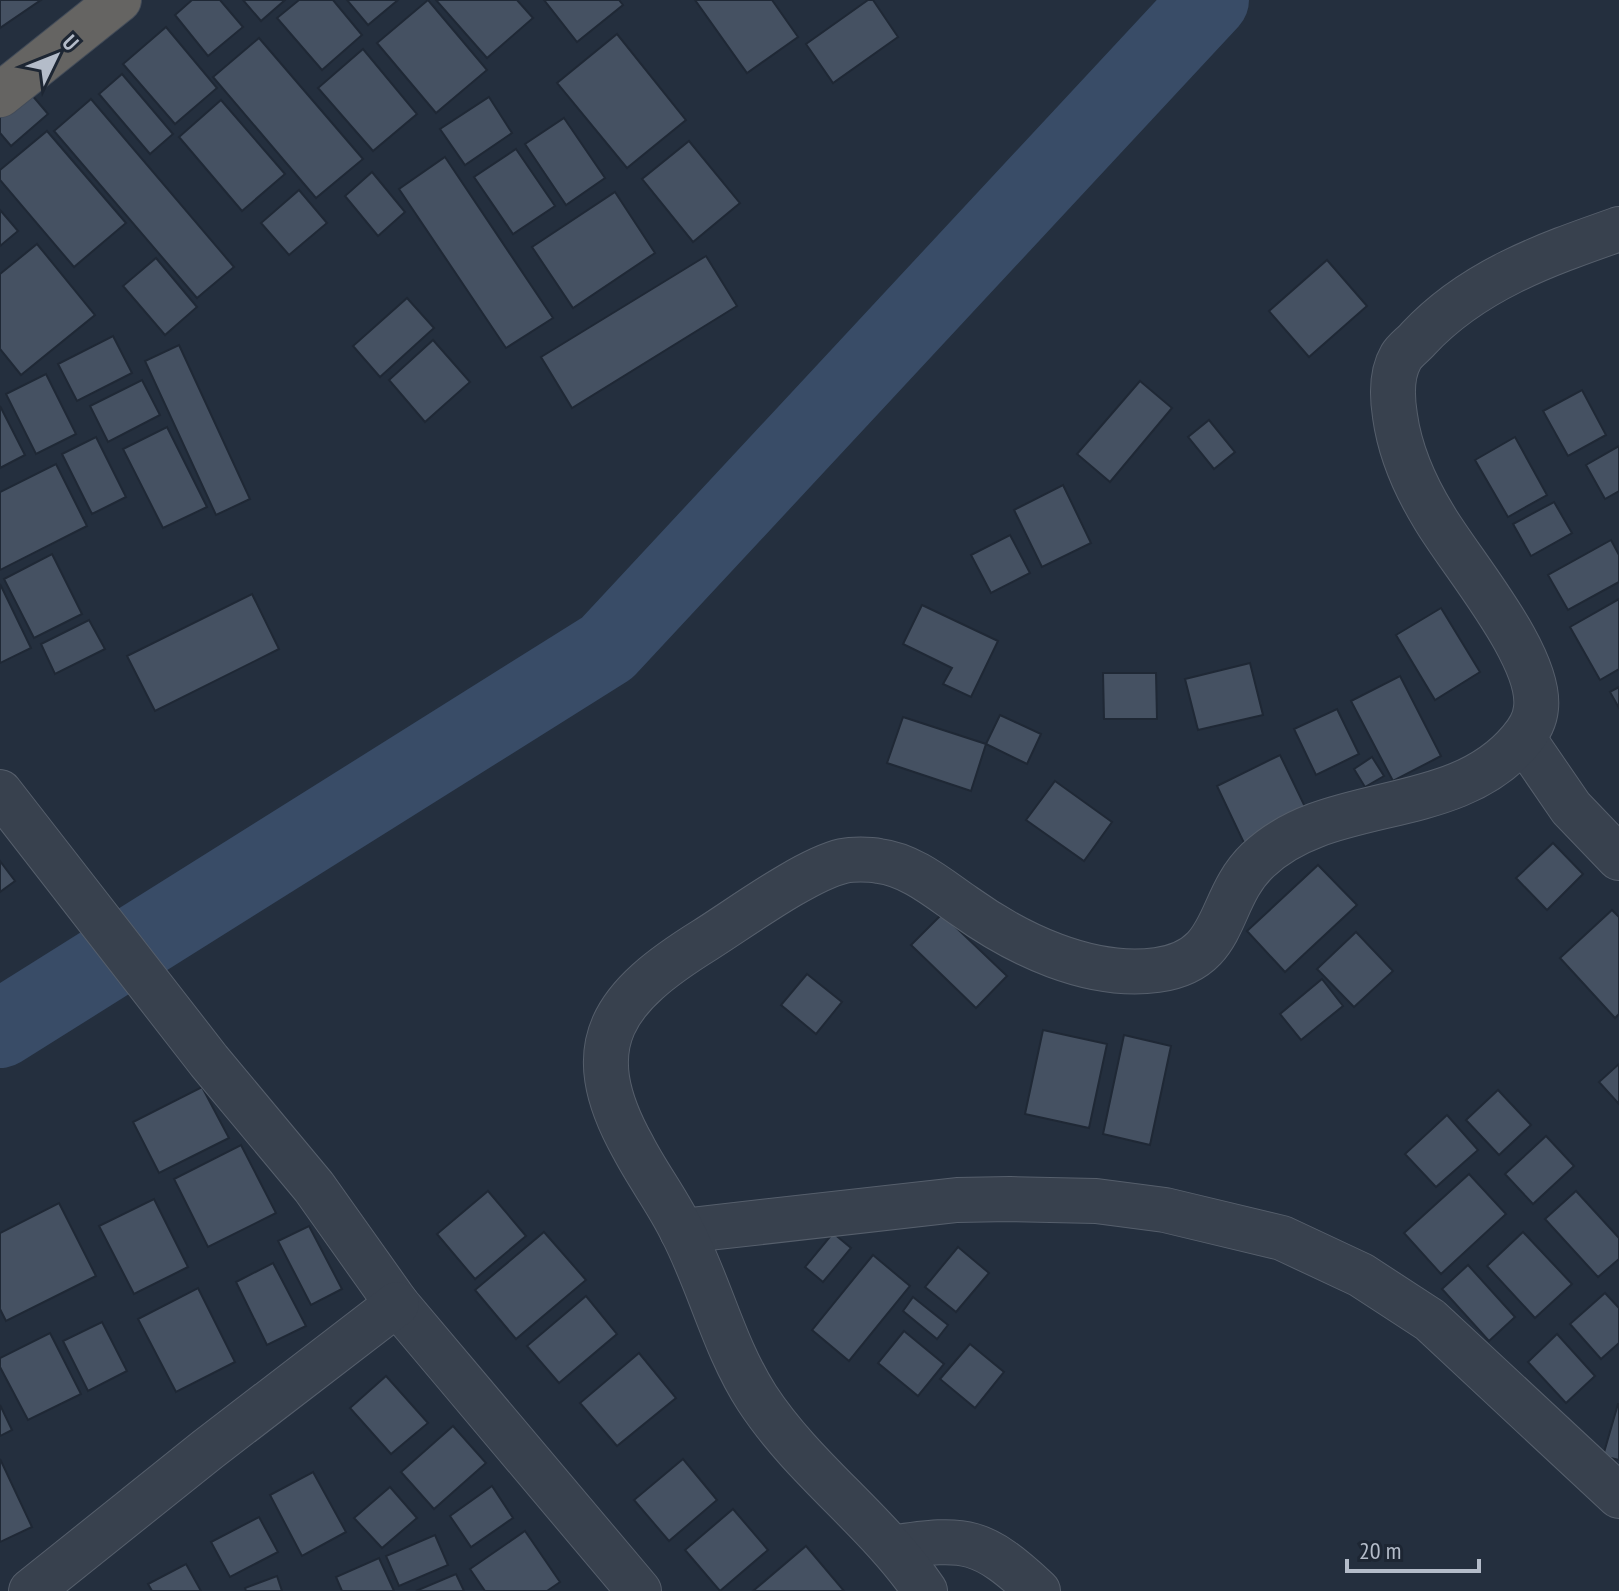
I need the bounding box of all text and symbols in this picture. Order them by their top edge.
north arrow [16,16,96,96]
text: U [57,29,85,56]
scale bar [1347,1523,1479,1573]
text: 20 m [1359,1535,1401,1566]

